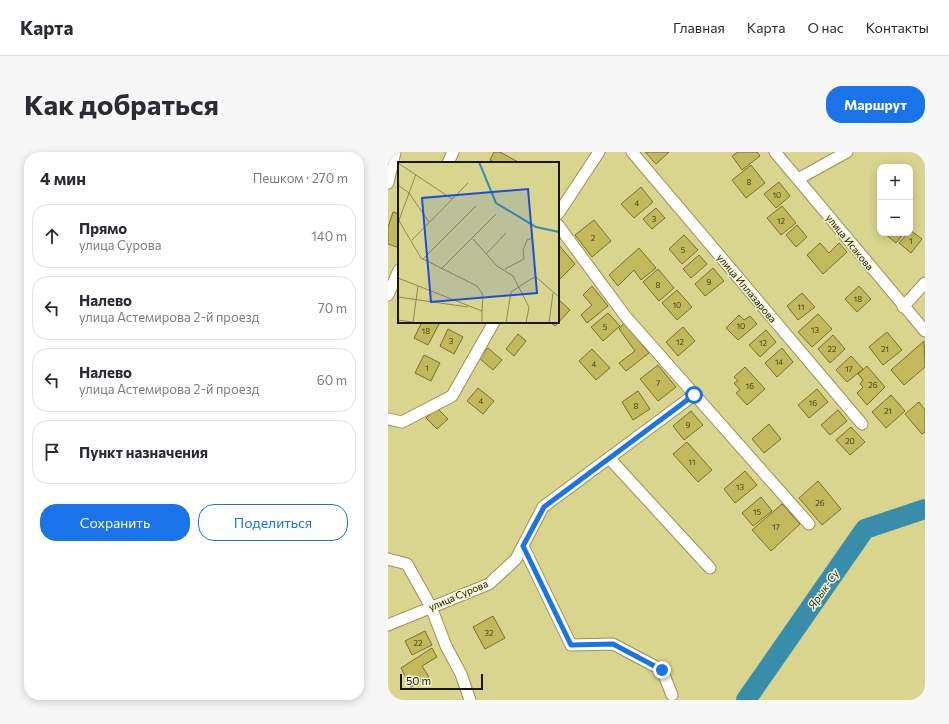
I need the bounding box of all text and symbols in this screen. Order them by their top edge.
text: Карта [20,16,73,39]
text: Главная [673,19,725,36]
text: Карта [747,19,785,36]
text: О нас [807,19,844,36]
text: Контакты [866,19,929,36]
button: Маршрут [826,86,925,123]
text: Как добраться [24,87,219,121]
inset map [398,162,559,323]
map controls [877,164,913,236]
button: + [877,164,913,200]
text: 4 мин [40,168,86,189]
text: Пешком · 270 m [253,170,348,186]
house number: 8 [747,177,752,187]
house number: 10 [773,190,781,200]
house number: 4 [635,198,640,208]
button: − [877,200,913,236]
street label: улица Исакова [824,212,876,272]
house number: 3 [652,214,657,224]
house number: 12 [777,216,785,226]
text: Прямо [79,219,127,237]
icon: ahead [41,225,63,247]
text: 140 m [311,228,347,244]
house number: 2 [591,233,596,243]
house number: 1 [909,236,913,246]
text: улица Сурова [79,237,161,253]
house number: 5 [681,245,686,255]
street label: улица Иллазарова [715,251,779,325]
house number: 9 [707,277,712,287]
house number: 8 [656,280,661,290]
text: Налево [79,291,132,309]
house number: 18 [854,294,862,304]
icon: left [41,297,63,319]
text: 70 m [318,300,347,316]
house number: 10 [673,300,681,310]
house number: 11 [798,302,804,312]
text: улица Астемирова 2-й проезд [79,309,259,325]
house number: 10 [737,321,745,331]
house number: 5 [603,322,608,332]
house number: 13 [811,325,819,335]
house number: 18 [422,326,430,336]
house number: 3 [449,336,454,346]
house number: 12 [676,337,684,347]
house number: 12 [759,338,767,348]
house number: 22 [828,344,837,354]
house number: 21 [881,344,889,354]
house number: 14 [775,357,783,367]
house number: 4 [592,359,597,369]
text: Налево [79,363,132,381]
house number: 1 [425,363,429,373]
house number: 17 [845,364,853,374]
icon: left [41,369,63,391]
text: 60 m [317,372,347,388]
house number: 7 [656,378,660,388]
house number: 26 [868,380,878,390]
text: улица Астемирова 2-й проезд [79,381,259,397]
house number: 16 [746,381,754,391]
route start [685,386,703,404]
house number: 4 [479,396,484,406]
house number: 16 [809,398,817,408]
house number: 8 [634,401,639,411]
house number: 21 [884,406,892,416]
house number: 9 [686,420,691,430]
house number: 20 [845,436,855,446]
icon: arrive [41,441,63,463]
text: Пункт назначения [79,443,208,461]
house number: 11 [689,457,695,467]
house number: 13 [736,482,744,492]
house number: 26 [815,498,825,508]
button: Сохранить [40,504,190,541]
button: Поделиться [198,504,348,541]
house number: 15 [753,507,761,517]
house number: 17 [772,522,780,532]
water label: Ярык-Су [804,567,841,612]
street label: улица Сурова [426,577,490,613]
house number: 32 [485,628,494,638]
house number: 22 [414,638,423,648]
route end [653,661,671,679]
scale bar [400,672,483,691]
text: 50 m [406,674,431,687]

